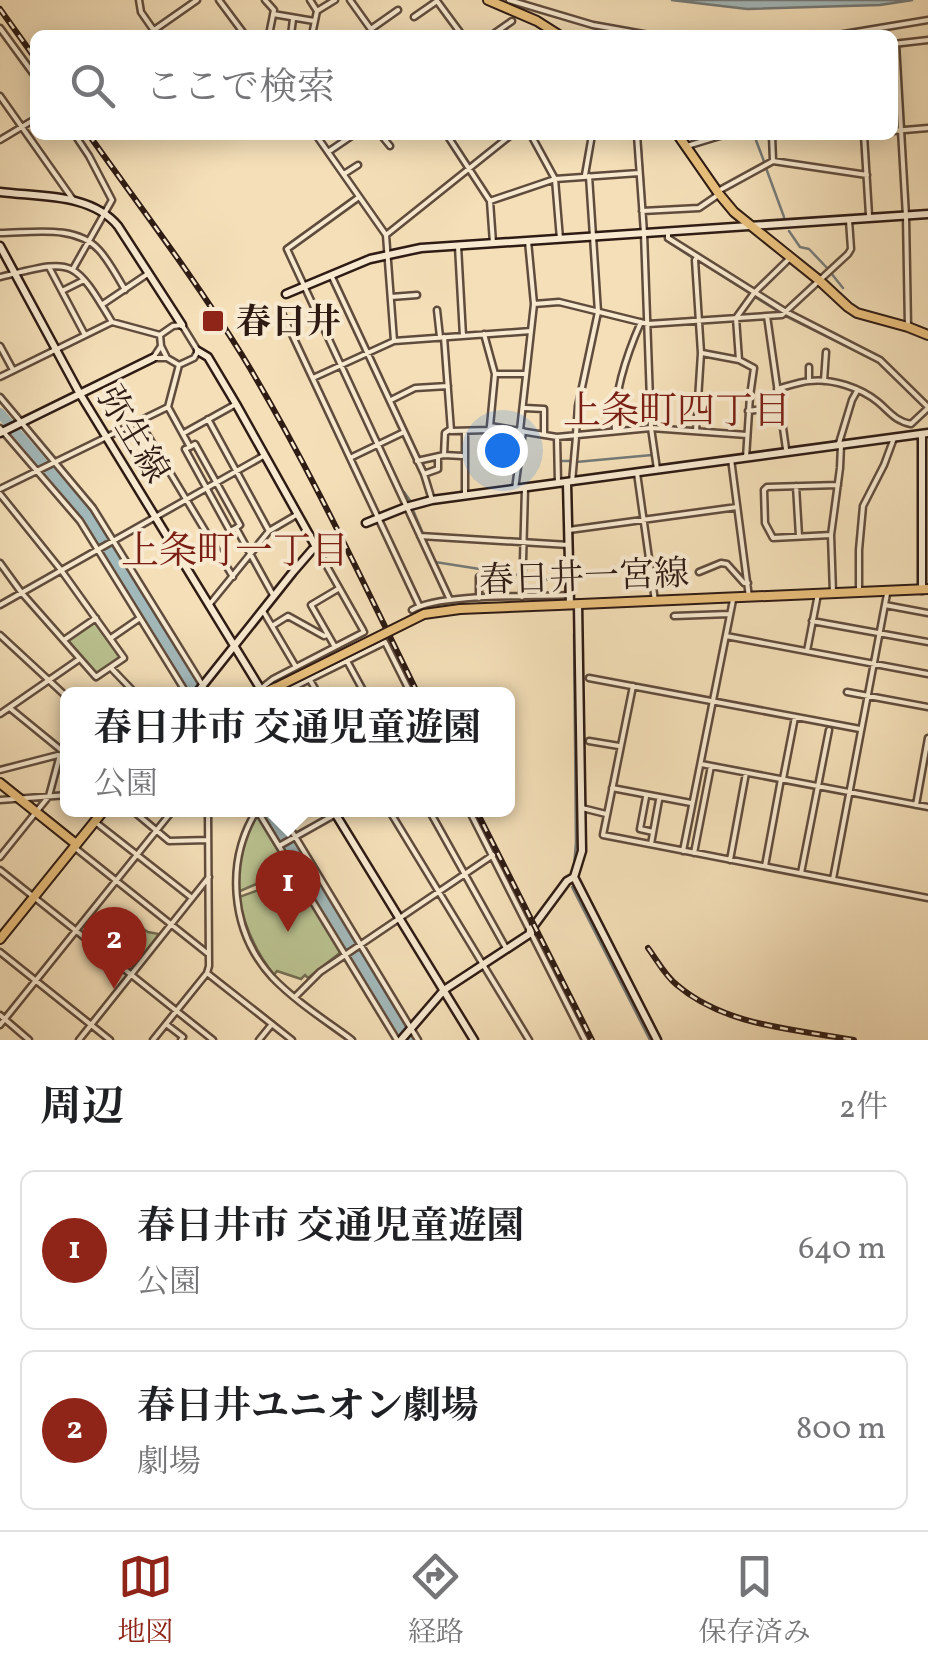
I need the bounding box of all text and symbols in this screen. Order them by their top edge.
search box [30,30,898,140]
icon: search [65,58,120,113]
text: ここで検索 [145,63,335,116]
place label: 春日井 [236,300,341,348]
marker: 春日井 [200,308,226,334]
street label: 弥生線 [84,378,179,493]
district label: 上条町四丁目 [563,387,791,440]
your location [477,425,528,476]
district label: 上条町一丁目 [121,527,349,580]
street label: 春日井一宮線 [478,551,690,607]
popup [60,687,515,817]
text: 春日井市 交通児童遊園 [94,704,481,757]
text: 公園 [94,764,158,808]
pin: 1 [256,850,320,932]
pin: 2 [82,906,146,989]
text: 周辺 [40,1080,124,1139]
text: 2件 [839,1087,888,1131]
text: 春日井市 交通児童遊園 [137,1202,525,1255]
text: 1 [68,1228,81,1272]
text: 640 m [798,1228,886,1272]
text: 公園 [137,1262,201,1306]
text: 春日井ユニオン劇場 [137,1382,479,1435]
text: 2 [66,1408,83,1452]
text: 800 m [796,1408,886,1452]
text: 劇場 [137,1442,201,1486]
tab: 地図 [117,1549,173,1653]
tab: 経路 [408,1549,464,1653]
tab: 保存済み [699,1549,811,1653]

